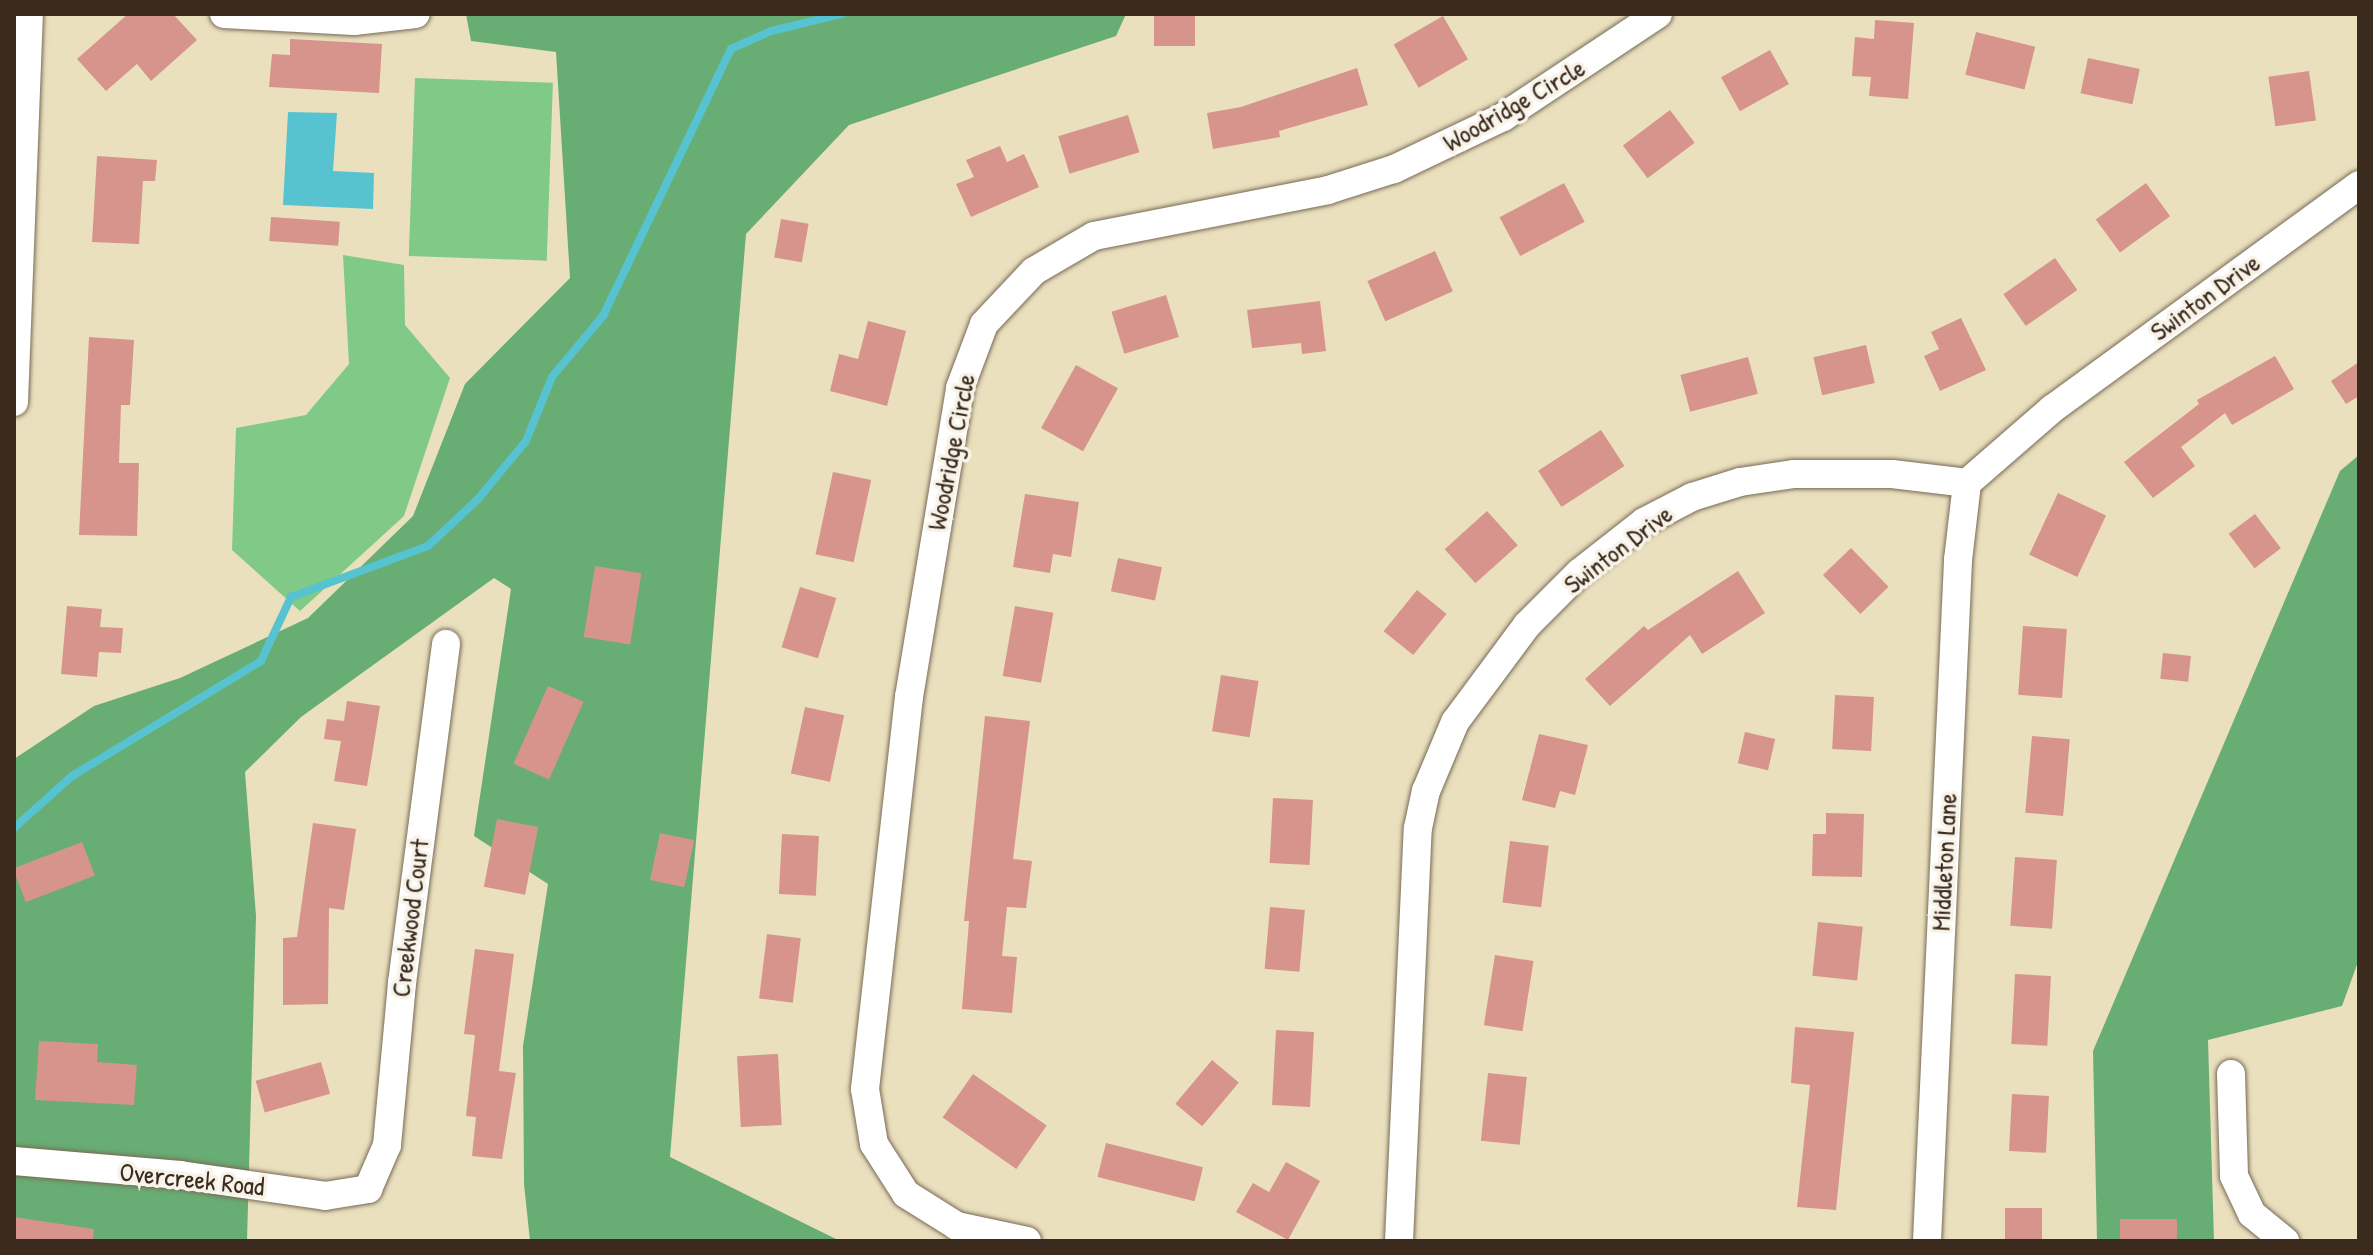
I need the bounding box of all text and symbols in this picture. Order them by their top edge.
street label: Woodridge Circle [1438,52,1590,158]
street label: Swinton Drive [2144,247,2266,347]
street label: Woodridge Circle [921,371,981,533]
street label: Swinton Drive [1558,498,1678,600]
street label: Middleton Lane [1925,792,1963,932]
street label: Creekwood Court [385,837,435,999]
street label: Overcreek Road [118,1156,266,1202]

